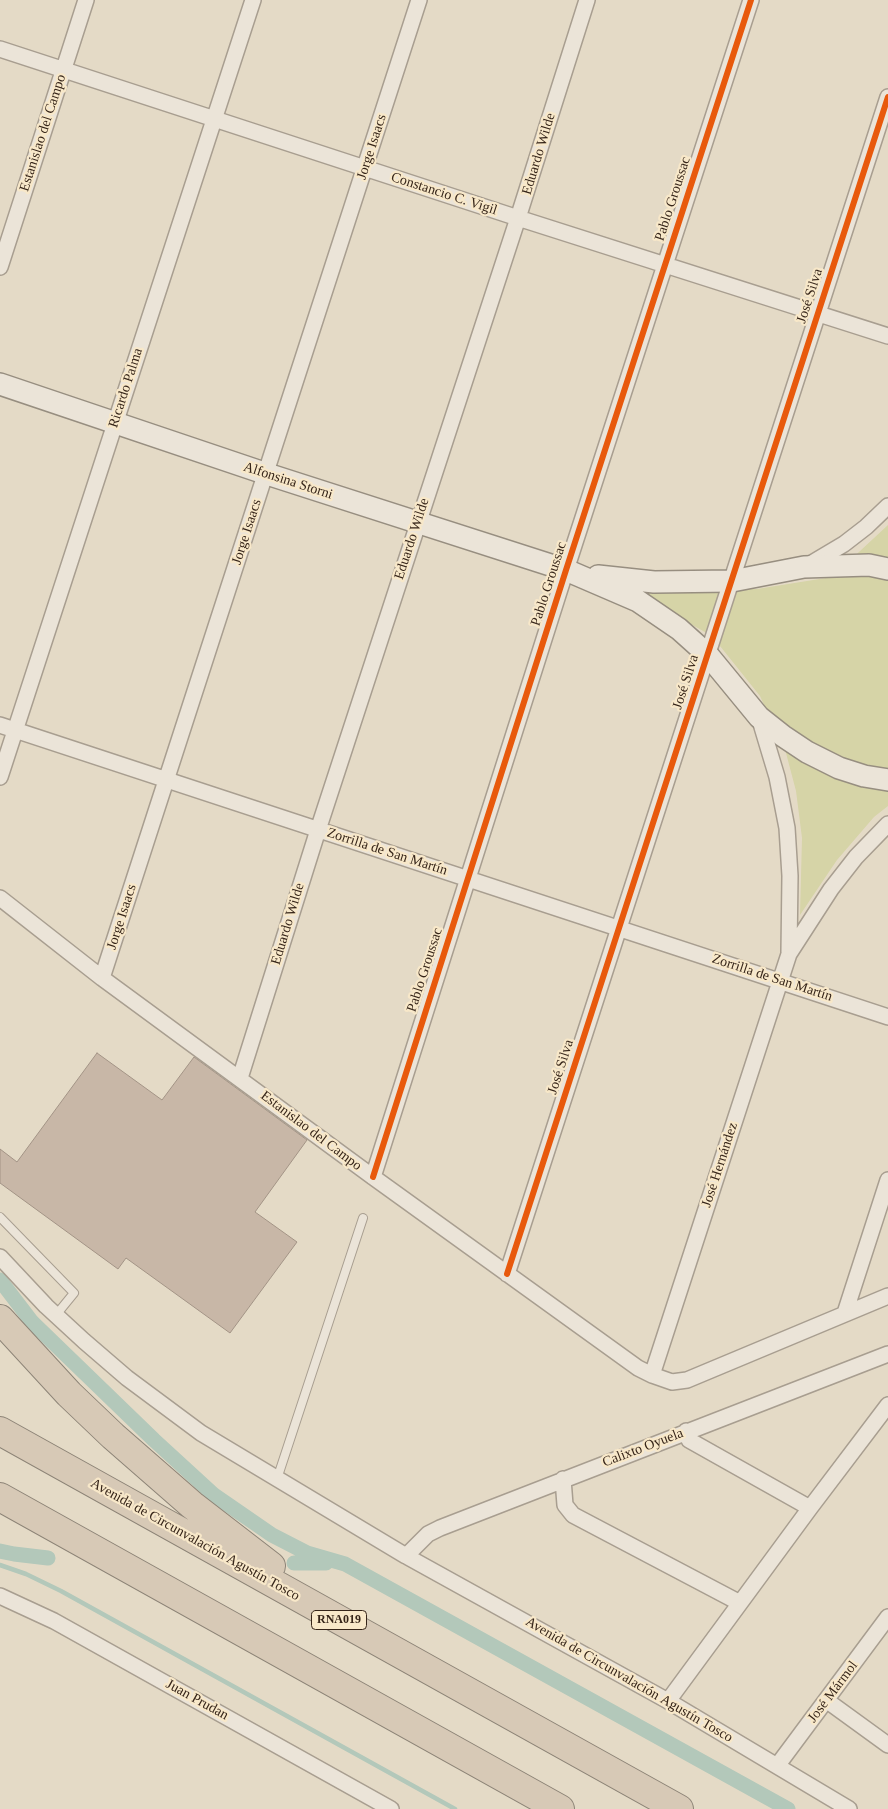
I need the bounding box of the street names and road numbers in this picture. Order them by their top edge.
street label: Estanislao del Campo [16,72,70,194]
street label: Eduardo Wilde [519,111,559,197]
street label: Jorge Isaacs [354,112,390,182]
street label: Pablo Groussac [651,155,695,243]
street label: Constancio C. Vigil [389,169,499,219]
street label: José Silva [793,267,827,325]
street label: Ricardo Palma [105,346,147,430]
street label: Alfonsina Storni [241,459,335,503]
street label: Eduardo Wilde [391,496,433,582]
street label: Jorge Isaacs [229,497,265,567]
street label: Pablo Groussac [527,540,571,628]
street label: José Silva [669,653,703,711]
street label: Zorrilla de San Martín [325,825,449,879]
street label: Eduardo Wilde [268,881,308,967]
street label: Jorge Isaacs [104,882,140,952]
street label: Pablo Groussac [403,926,447,1014]
street label: Zorrilla de San Martín [710,951,834,1005]
street label: José Silva [544,1038,578,1096]
street label: Estanislao del Campo [257,1088,365,1174]
street label: José Hernández [698,1120,742,1210]
street label: Calixto Oyuela [600,1425,686,1471]
street label: Avenida de Circunvalación Agustín Tosco [87,1475,303,1605]
road number: RNA019 [312,1610,366,1630]
street label: Avenida de Circunvalación Agustín Tosco [522,1614,736,1746]
street label: José Mármol [804,1658,862,1726]
street label: Juan Prudan [163,1676,231,1724]

